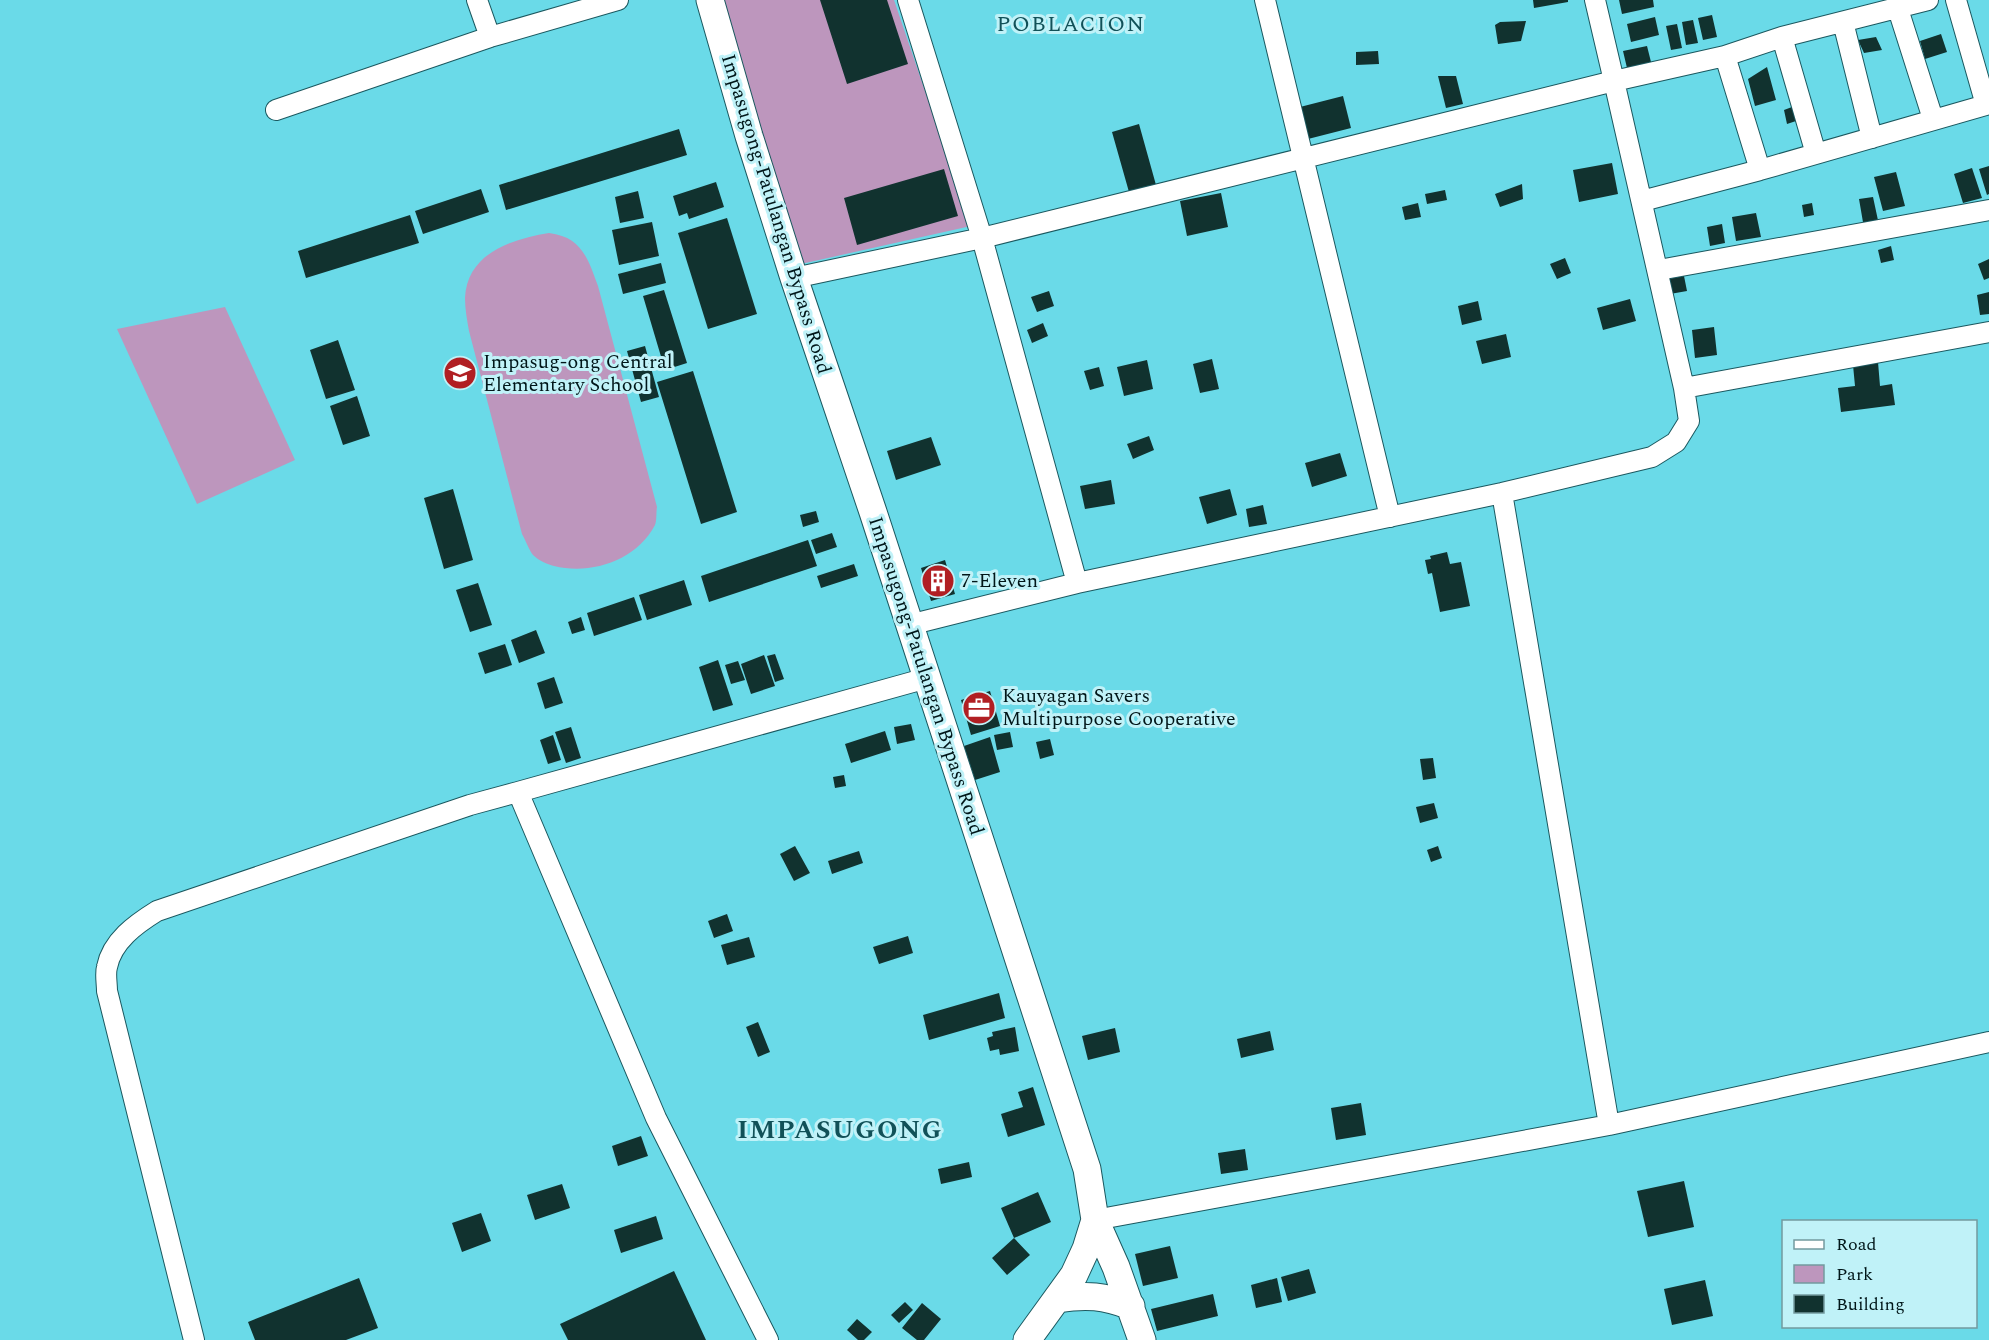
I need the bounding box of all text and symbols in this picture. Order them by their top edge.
district label: POBLACION [997,8,1145,41]
street label: Impasugong-Patulangan Bypass Road [713,50,839,378]
place label: Impasug-ong Central Elementary School [483,347,673,400]
school or university icon: Impasug-ong Central Elementary School [442,355,478,391]
street label: Impasugong-Patulangan Bypass Road [860,513,992,839]
building icon: 7-Eleven [920,563,956,599]
place label: 7-Eleven [961,566,1038,596]
place label: Kauyagan Savers Multipurpose Cooperative [1002,681,1236,734]
office icon: Kauyagan Savers Multipurpose Cooperative [961,690,997,726]
district label: IMPASUGONG [737,1110,943,1150]
legend [1782,1220,1977,1328]
text: Road [1836,1231,1877,1258]
text: Park [1836,1261,1873,1288]
text: Building [1836,1291,1905,1318]

